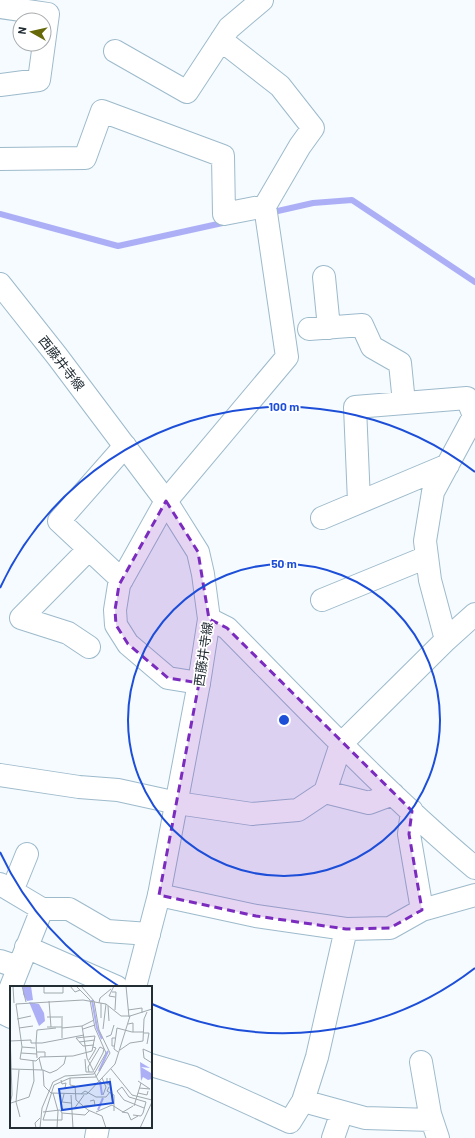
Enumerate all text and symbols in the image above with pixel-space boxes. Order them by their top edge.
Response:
north arrow [12,12,52,52]
text: N [15,26,29,35]
street label: 西藤井寺線 [36,332,88,394]
text: 100 m [269,399,299,413]
text: 50 m [271,556,297,570]
street label: 西藤井寺線 [191,621,215,687]
centre of rings [277,713,291,727]
inset map [10,986,152,1128]

